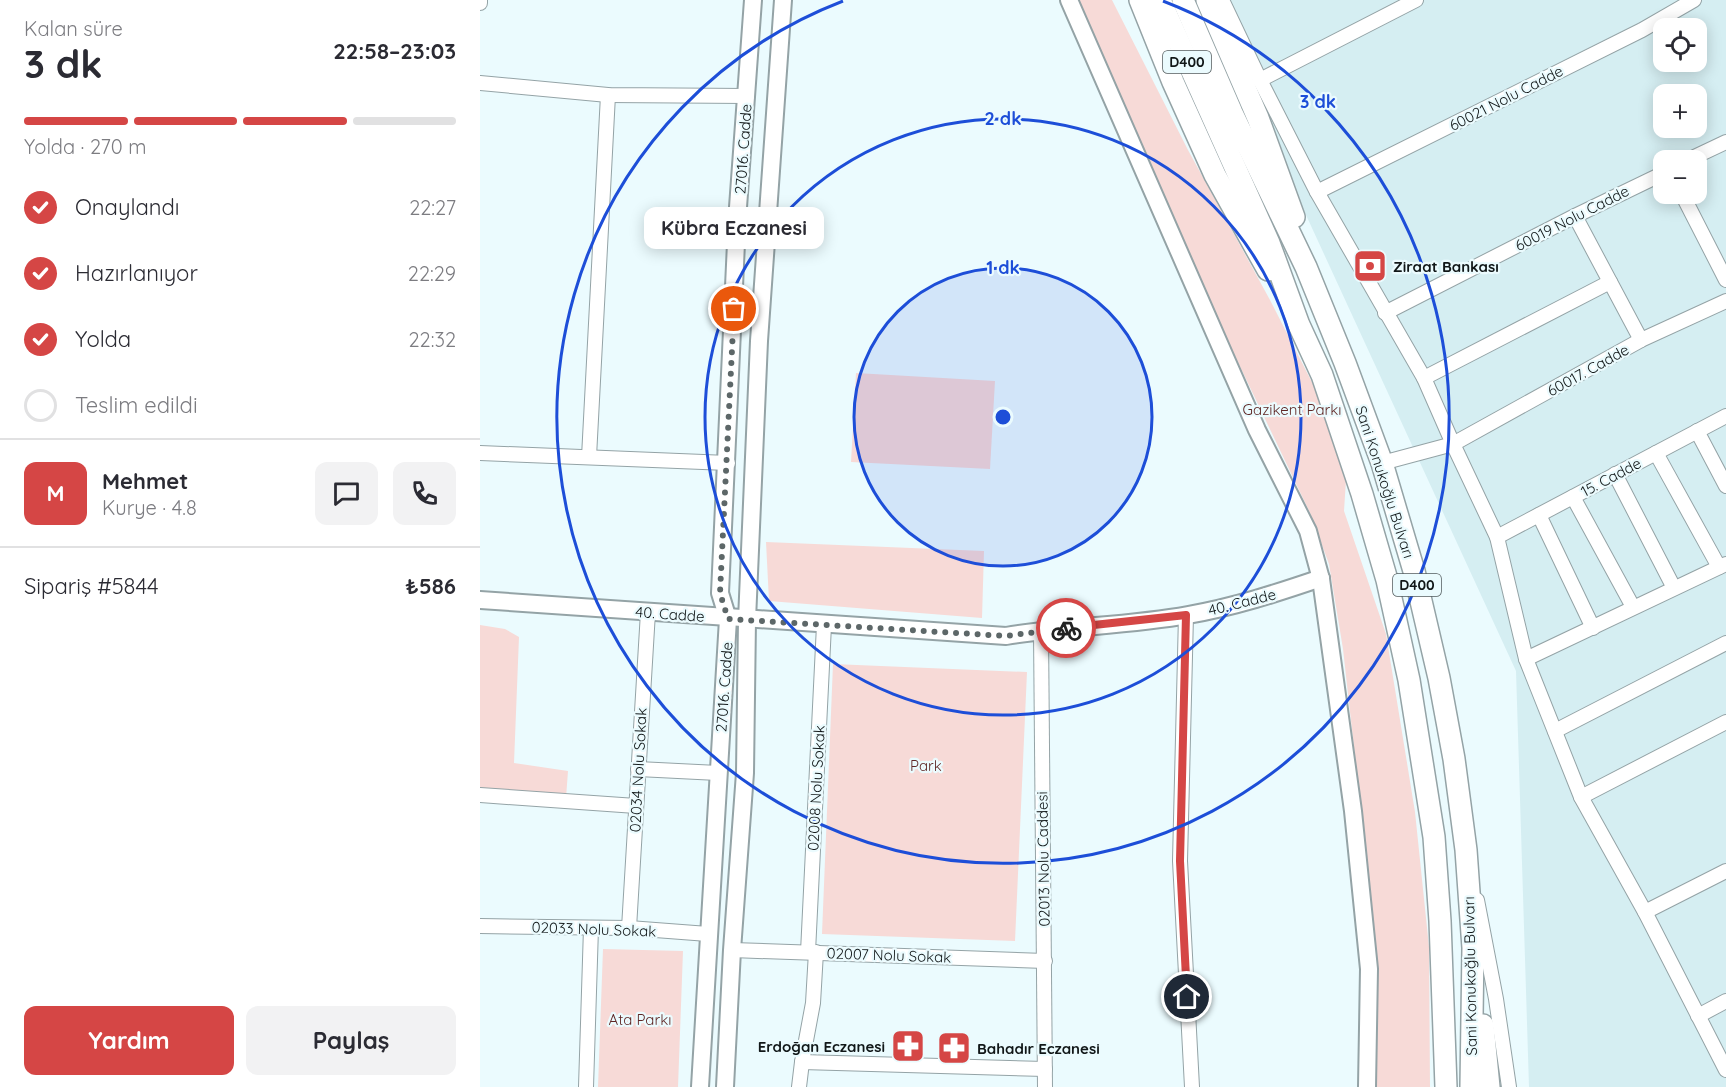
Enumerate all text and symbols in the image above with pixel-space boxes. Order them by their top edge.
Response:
text: Kalan süre [24,16,123,41]
map controls [1653,18,1707,204]
button: locate [1653,18,1707,72]
text: 22:58–23:03 [333,37,456,65]
text: 3 dk [24,39,103,88]
road number: D400 [1163,51,1211,73]
street label: 60021 Nolu Cadde [1446,61,1566,135]
button: + [1653,84,1707,138]
text: 3 dk [1300,90,1336,113]
street label: 27016. Cadde [730,103,756,195]
text: 2 dk [985,107,1021,130]
text: Yolda · 270 m [24,134,146,159]
button: − [1653,150,1707,204]
street label: 60019 Nolu Cadde [1512,181,1632,255]
icon: check [24,191,57,224]
text: Onaylandı [75,193,180,221]
text: 22:27 [409,195,456,220]
callout: Kübra Eczanesi [644,207,824,249]
text: Kübra Eczanesi [661,215,807,240]
bank icon: Ziraat Bankası [1352,248,1388,284]
text: 1 dk [986,256,1020,279]
icon: check [24,257,57,290]
place label: Ziraat Bankası [1393,257,1499,276]
text: Hazırlanıyor [75,259,198,287]
text: 22:29 [408,261,456,286]
pin [708,283,759,334]
icon: bag [717,292,750,325]
icon: check [24,323,57,356]
text: Yolda [75,325,131,353]
text: 22:32 [409,327,456,352]
street label: 60017. Cadde [1544,340,1632,400]
text: Teslim edildi [75,391,198,419]
park label: Gazikent Parkı [1242,400,1342,419]
street label: Sani Konukoğlu Bulvarı [1351,403,1419,561]
centre of rings [993,407,1013,427]
street label: 15. Cadde [1578,453,1644,501]
button: chat [315,462,378,525]
button: phone [393,462,456,525]
text: Mehmet [102,467,188,495]
text: M [46,479,65,507]
text: Kurye · 4.8 [102,495,197,520]
text: Sipariş #5844 [24,572,159,600]
text: ₺586 [405,572,456,600]
road number: D400 [1393,574,1441,596]
street label: 40. Cadde [1206,584,1278,620]
courier [1036,598,1096,658]
street label: 40. Cadde [635,602,705,626]
icon: bike [1050,612,1083,645]
street label: 27016. Cadde [711,641,737,733]
street label: 02034 Nolu Sokak [625,707,651,833]
street label: 02008 Nolu Sokak [803,725,829,851]
park label: Park [910,756,942,775]
street label: 02013 Nolu Caddesi [1032,791,1054,927]
street label: Sani Konukoğlu Bulvarı [1459,896,1481,1056]
street label: 02033 Nolu Sokak [531,917,657,941]
street label: 02007 Nolu Sokak [826,943,952,967]
pin [1161,971,1212,1022]
icon: home [1170,980,1203,1013]
button: Yardım [24,1006,234,1075]
button: Paylaş [246,1006,456,1075]
park label: Ata Parkı [609,1010,671,1029]
pharmacy icon: Erdoğan Eczanesi [890,1028,926,1064]
pharmacy icon: Bahadır Eczanesi [936,1030,972,1066]
place label: Erdoğan Eczanesi [758,1037,885,1056]
place label: Bahadır Eczanesi [977,1039,1100,1058]

